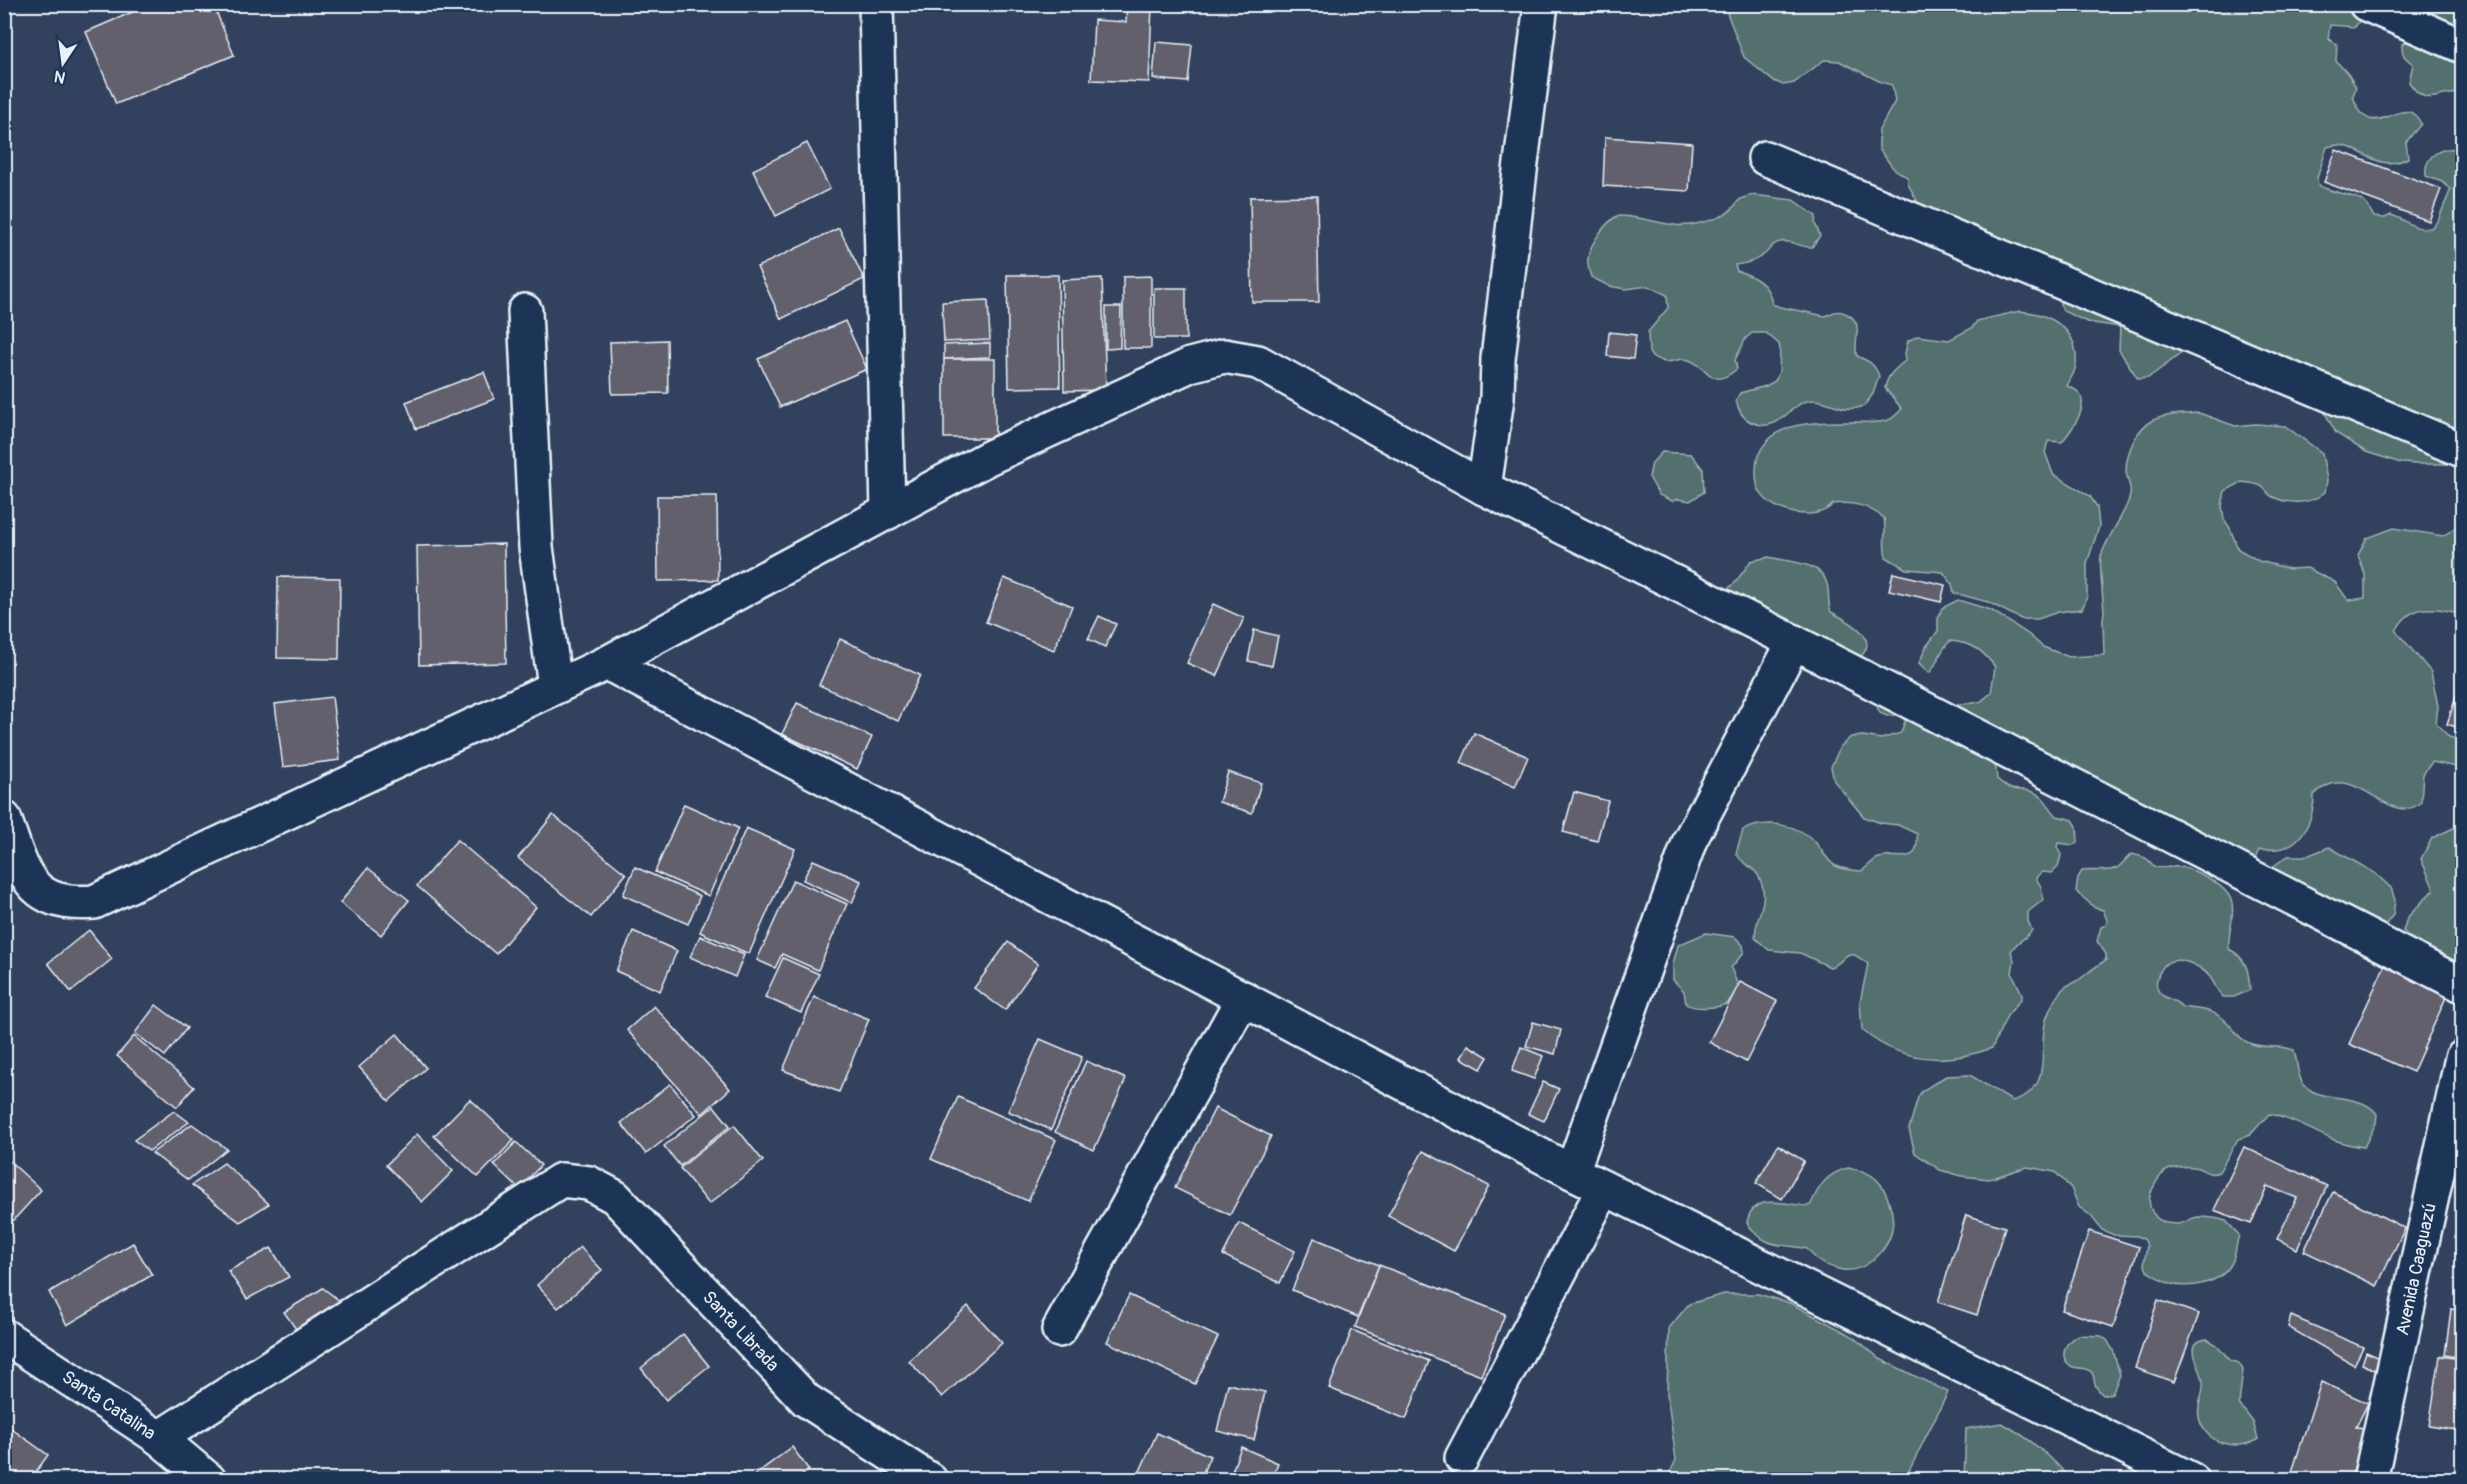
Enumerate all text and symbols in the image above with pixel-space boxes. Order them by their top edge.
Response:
north arrow [33,33,93,93]
text: N [52,66,67,88]
street label: Avenida Caaguazú [2391,1201,2442,1337]
street label: Santa Librada [697,1286,784,1377]
street label: Santa Catalina [57,1366,160,1445]

